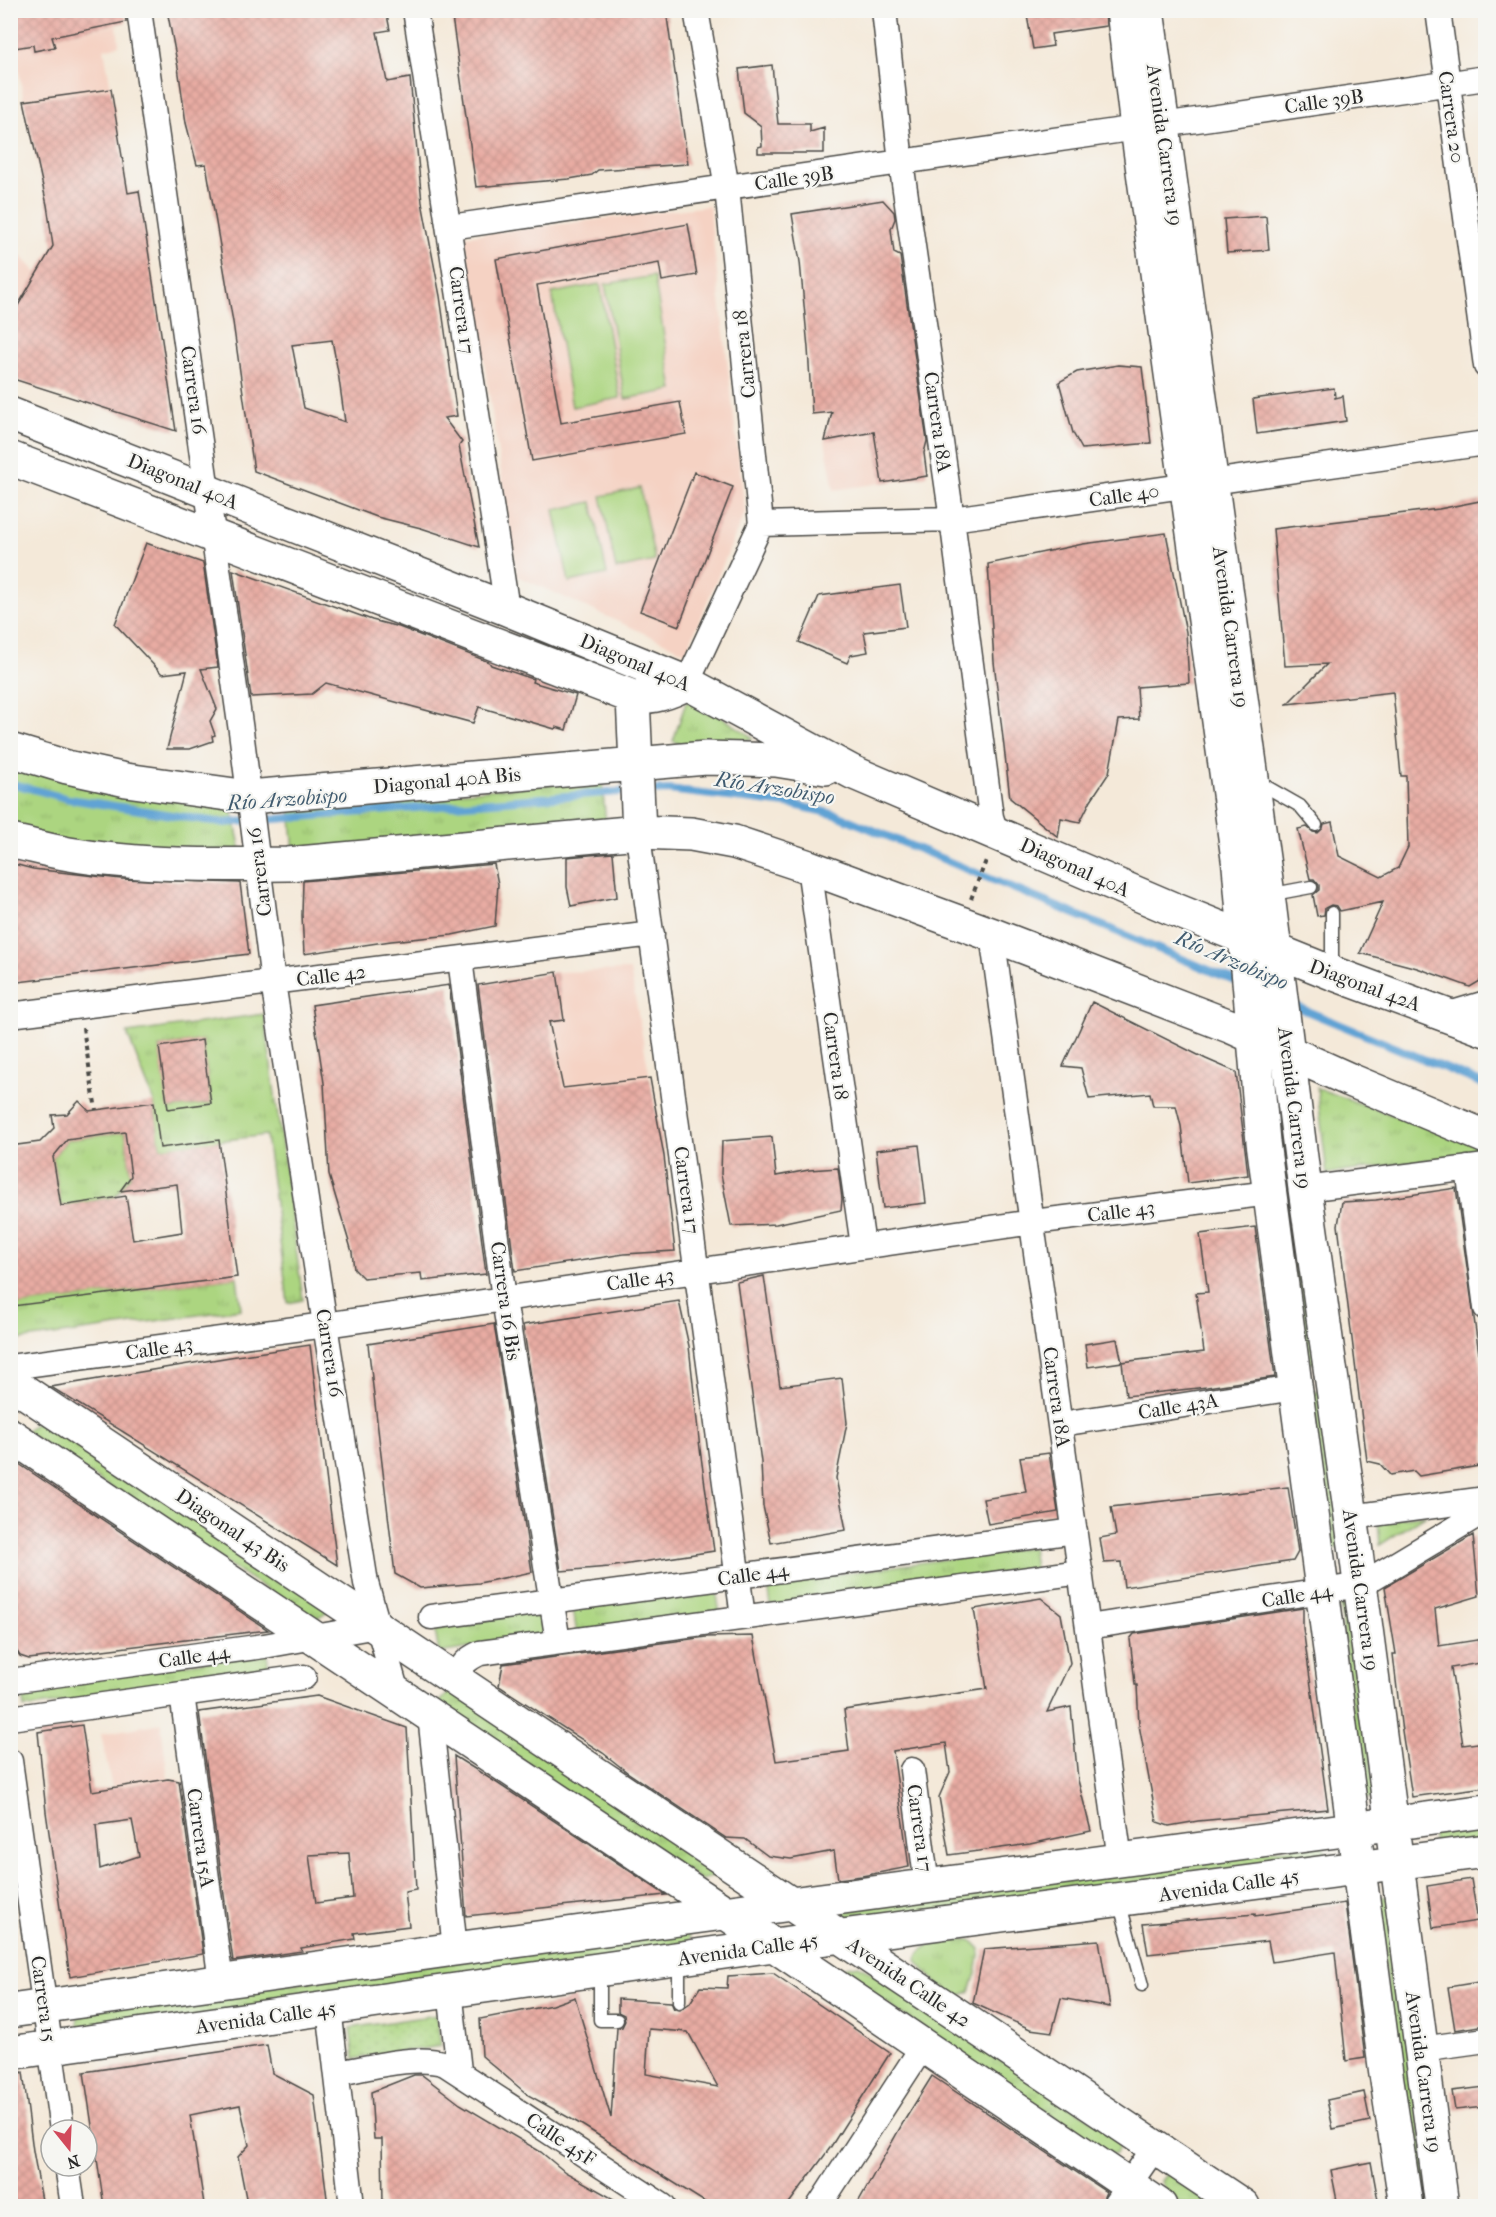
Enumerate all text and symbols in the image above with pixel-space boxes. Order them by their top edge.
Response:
street label: Avenida Carrera 19 [1142,62,1187,227]
street label: Carrera 20 [1434,69,1469,165]
street label: Calle 39B [1283,85,1365,118]
street label: Calle 39B [753,162,835,195]
street label: Carrera 17 [444,265,479,356]
street label: Carrera 18 [728,309,761,399]
street label: Carrera 16 [176,344,211,436]
street label: Carrera 18A [919,370,956,475]
street label: Diagonal 40A [124,449,243,515]
street label: Calle 40 [1087,479,1161,512]
street label: Avenida Carrera 19 [1208,544,1253,709]
street label: Diagonal 40A [576,629,694,696]
street label: Diagonal 40A Bis [372,763,522,798]
water label: Río Arzobispo [712,766,837,809]
water label: Río Arzobispo [224,783,348,815]
street label: Carrera 16 [243,826,276,918]
street label: Diagonal 40A [1016,833,1134,902]
water label: Río Arzobispo [1170,925,1292,995]
street label: Diagonal 42A [1306,955,1425,1017]
street label: Calle 42 [295,960,367,991]
street label: Carrera 18 [818,1011,853,1102]
street label: Avenida Carrera 19 [1273,1025,1316,1190]
street label: Carrera 17 [669,1145,704,1236]
street label: Calle 43 [1086,1196,1156,1227]
street label: Carrera 16 Bis [486,1240,525,1362]
street label: Calle 43 [605,1263,675,1296]
street label: Carrera 16 [311,1307,348,1399]
street label: Calle 43 [124,1332,194,1365]
street label: Carrera 18A [1038,1345,1075,1450]
street label: Calle 43A [1136,1389,1221,1424]
street label: Diagonal 43 Bis [171,1484,294,1577]
street label: Avenida Carrera 19 [1338,1507,1383,1672]
street label: Calle 44 [716,1558,791,1591]
street label: Calle 44 [1260,1578,1335,1612]
street label: Calle 44 [157,1640,232,1673]
street label: Carrera 17 [902,1783,937,1874]
street label: Carrera 15A [182,1787,219,1890]
street label: Avenida Calle 45 [1156,1864,1301,1907]
street label: Avenida Calle 45 [675,1928,820,1971]
street label: Avenida Calle 42 [842,1932,975,2032]
street label: Carrera 15 [26,1954,61,2044]
street label: Avenida Carrera 19 [1401,1989,1446,2154]
street label: Avenida Calle 45 [193,1996,338,2039]
street label: Calle 45F [522,2108,600,2171]
north arrow [39,2118,99,2178]
text: N [64,2151,82,2173]

